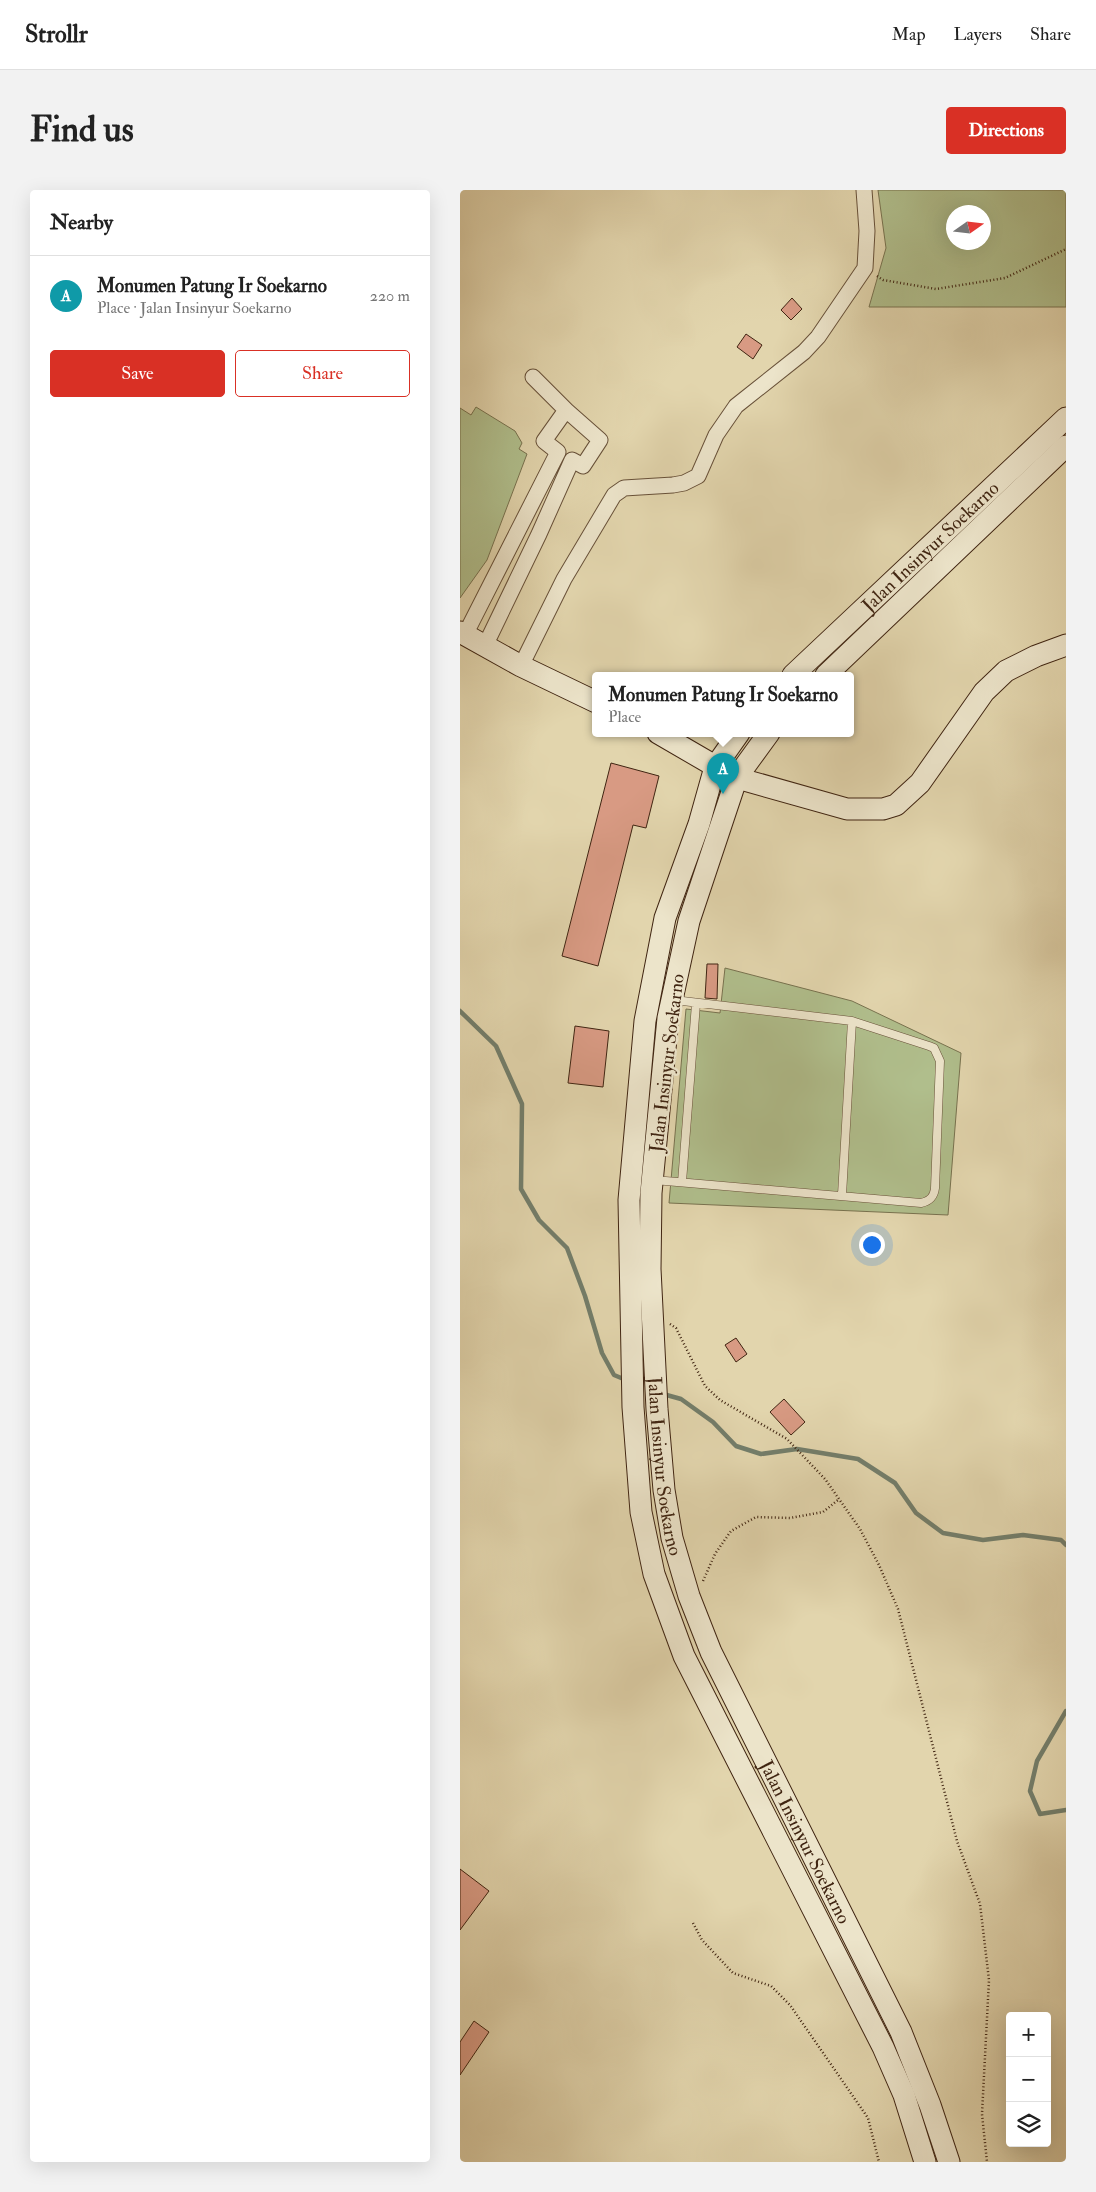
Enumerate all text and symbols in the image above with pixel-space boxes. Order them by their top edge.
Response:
text: Strollr [25,19,88,50]
text: Map [892,23,926,46]
text: Layers [954,23,1002,46]
text: Share [1030,23,1071,46]
button: Directions [946,107,1066,154]
text: Find us [30,108,134,152]
north arrow [946,205,991,250]
text: Nearby [50,209,113,236]
text: Monumen Patung Ir Soekarno [97,274,327,298]
text: A [61,286,71,306]
text: 220 m [370,286,410,306]
text: Place · Jalan Insinyur Soekarno [97,298,291,318]
button: Save [50,350,225,397]
button: Share [235,350,410,397]
street label: Jalan Insinyur Soekarno [856,476,1004,618]
popup [592,672,854,737]
text: Monumen Patung Ir Soekarno [608,683,838,707]
text: Place [608,707,641,727]
pin: A [707,753,739,794]
street label: Jalan Insinyur Soekarno [644,972,690,1155]
your location [859,1232,885,1258]
street label: Jalan Insinyur Soekarno [642,1375,688,1559]
street label: Jalan Insinyur Soekarno [753,1755,856,1928]
map controls [1006,2012,1051,2147]
button: + [1006,2012,1051,2057]
button: − [1006,2057,1051,2102]
button: layers [1006,2102,1051,2147]

